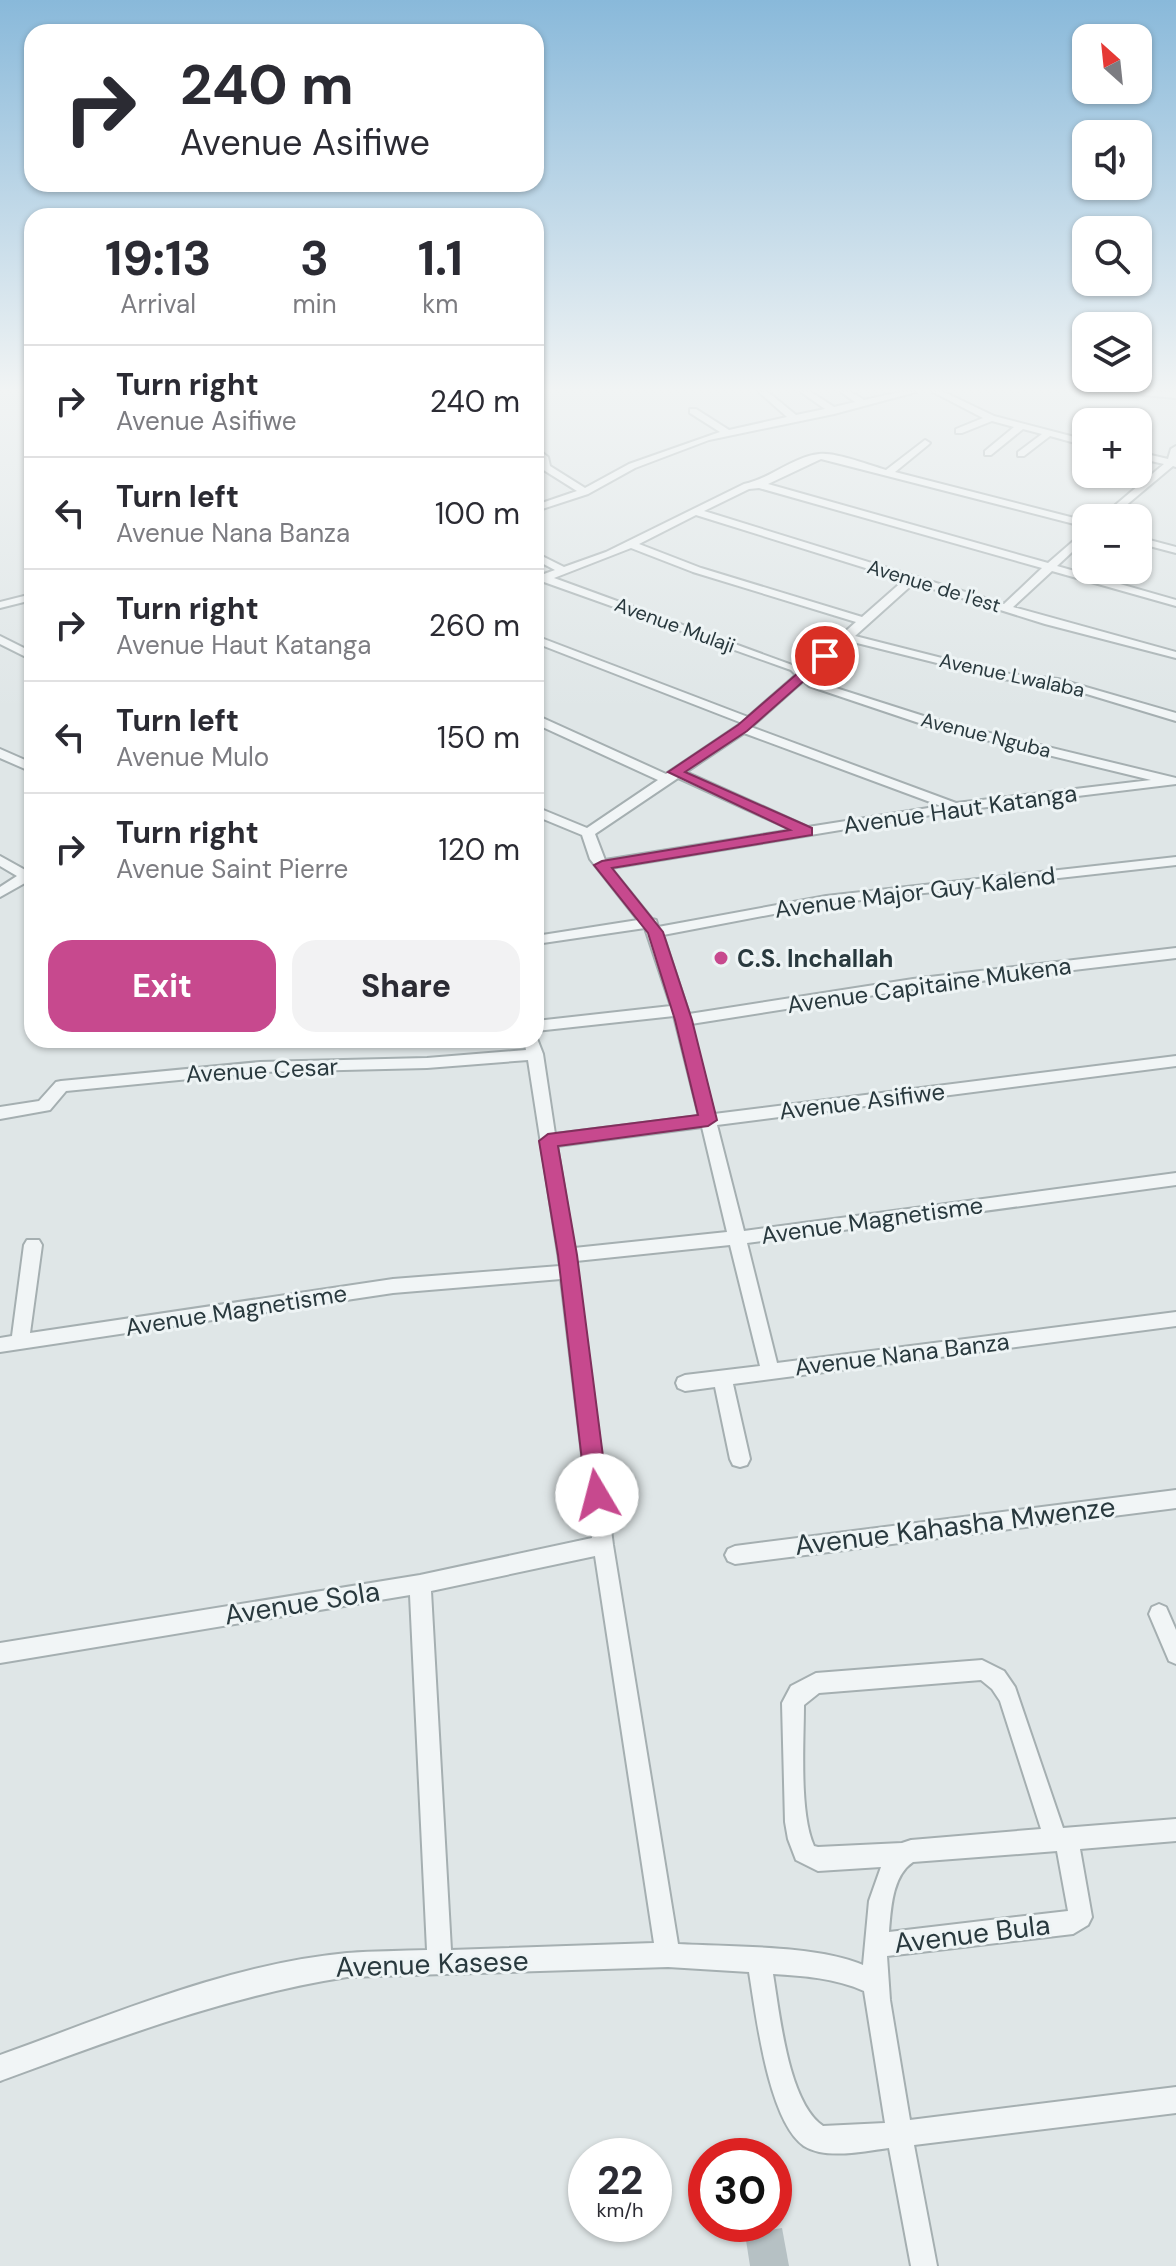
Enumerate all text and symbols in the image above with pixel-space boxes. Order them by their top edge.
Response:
north arrow [1072,24,1152,104]
map controls [1072,24,1152,584]
text: 240 m [180,48,354,121]
icon: right [48,56,152,160]
text: Avenue Asifiwe [180,119,430,166]
button: sound [1072,120,1152,200]
button: search [1072,216,1152,296]
text: 19:13 [105,227,211,290]
text: 3 [300,227,329,290]
text: 1.1 [418,227,463,290]
text: Arrival [120,287,196,321]
text: min [292,287,337,321]
text: km [422,287,459,321]
button: layers [1072,312,1152,392]
text: Turn right [116,365,259,404]
icon: right [48,379,92,423]
text: 240 m [430,382,520,421]
text: Avenue Asifiwe [116,404,297,438]
button: + [1072,408,1152,488]
text: Turn left [116,477,239,516]
icon: left [48,491,92,535]
text: 100 m [435,494,520,533]
button: − [1072,504,1152,584]
text: Avenue Nana Banza [116,516,350,550]
street label: Avenue de l'est [864,553,1004,619]
text: Turn right [116,589,259,628]
street label: Avenue Mulaji [611,591,739,659]
icon: right [48,603,92,647]
text: 260 m [429,606,520,645]
pin [791,622,859,690]
text: Avenue Haut Katanga [116,628,371,662]
icon: arrive [803,634,847,678]
street label: Avenue Lwalaba [937,647,1087,703]
text: Turn left [116,701,239,740]
street label: Avenue Nguba [918,706,1054,764]
icon: left [48,715,92,759]
text: 150 m [437,718,520,757]
text: Avenue Mulo [116,740,269,774]
street label: Avenue Haut Katanga [841,777,1079,841]
text: Turn right [116,813,259,852]
icon: right [48,827,92,871]
text: 120 m [438,830,520,869]
text: Avenue Saint Pierre [116,852,348,886]
street label: Avenue Major Guy Kalend [773,859,1057,925]
button: Exit [48,940,276,1032]
button: Share [292,940,520,1032]
place label: C.S. Inchallah [737,943,893,974]
marker: C.S. Inchallah [712,949,730,967]
street label: Avenue Capitaine Mukena [785,950,1073,1020]
street label: Avenue Cesar [185,1051,339,1089]
street label: Avenue Asifiwe [777,1075,947,1127]
street label: Avenue Magnetisme [759,1189,985,1251]
street label: Avenue Magnetisme [123,1277,349,1343]
street label: Avenue Nana Banza [793,1325,1011,1383]
position arrow [555,1453,639,1537]
street label: Avenue Kahasha Mwenze [793,1488,1117,1564]
street label: Avenue Sola [222,1572,382,1634]
street label: Avenue Bula [892,1906,1052,1962]
street label: Avenue Kasese [335,1942,529,1986]
speed limit sign: 30 [688,2138,792,2242]
text: 22 [597,2154,643,2206]
text: km/h [596,2197,644,2223]

